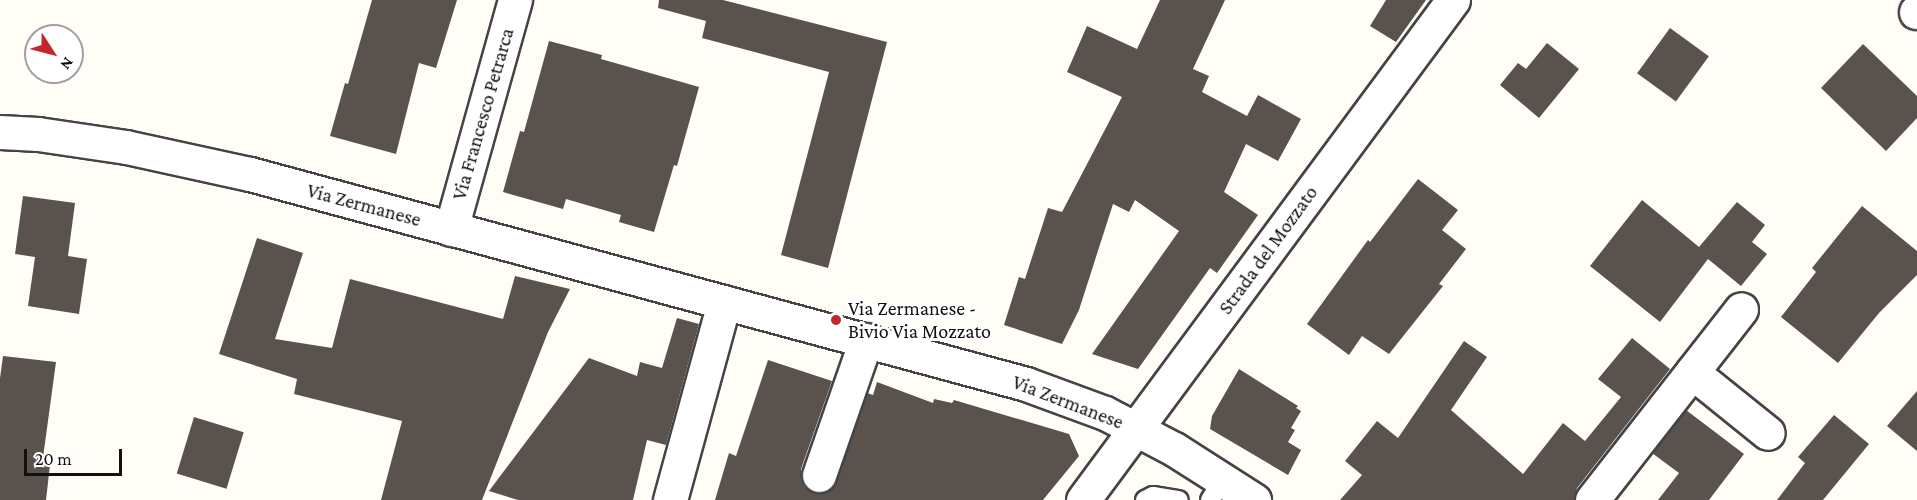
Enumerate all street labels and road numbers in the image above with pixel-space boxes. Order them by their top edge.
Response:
street label: Via Francesco Petrarca [447,25,519,203]
street label: Via Zermanese [304,178,424,232]
street label: Strada del Mozzato [1213,181,1323,319]
street label: Via Zermanese [1009,370,1127,434]

